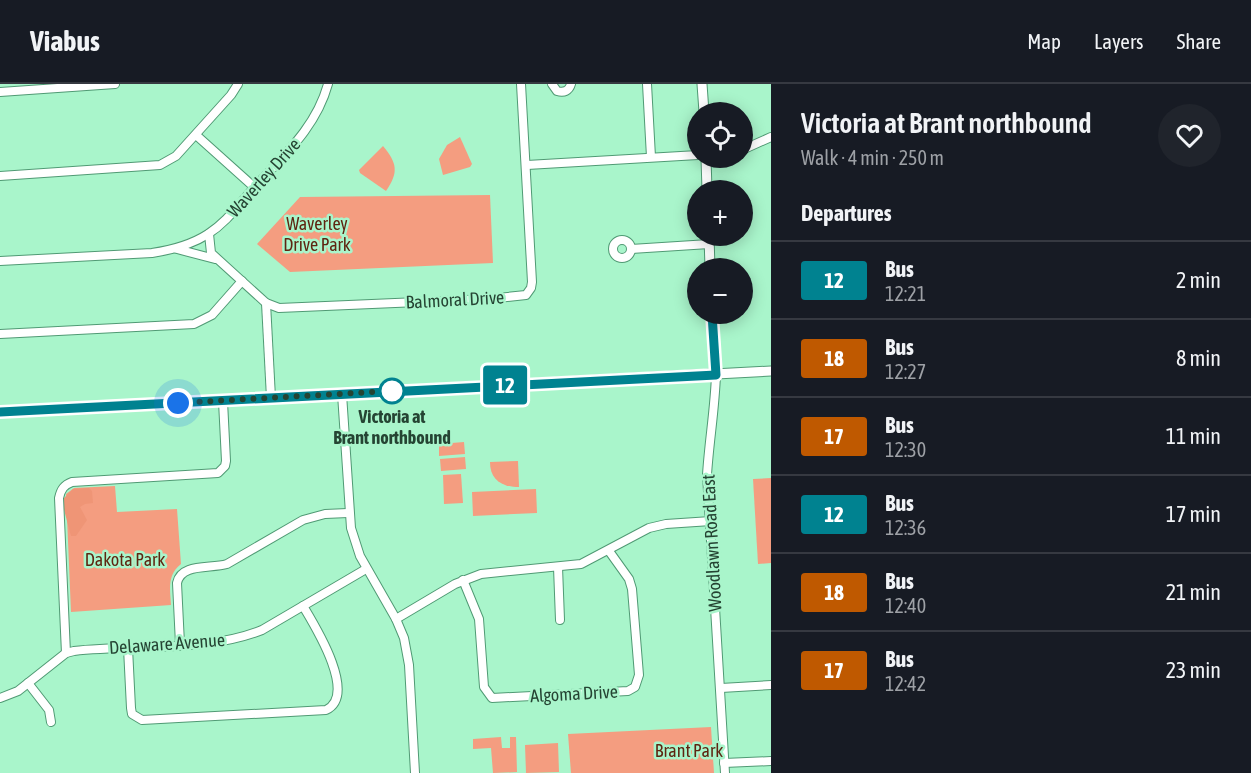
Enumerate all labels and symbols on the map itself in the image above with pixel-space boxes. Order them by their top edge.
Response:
street label: Waverley Drive [223,134,305,221]
park label: Waverley Drive Park [283,213,351,255]
street label: Balmoral Drive [405,286,505,313]
line badge: 12 [478,366,532,404]
marker: Victoria at Brant northbound [379,378,405,404]
your location [163,388,193,418]
place label: Victoria at Brant northbound [333,406,451,448]
street label: Woodlawn Road East [697,474,726,612]
park label: Dakota Park [85,549,165,570]
street label: Delaware Avenue [108,629,226,658]
street label: Algoma Drive [530,681,618,706]
park label: Brant Park [655,740,723,761]

